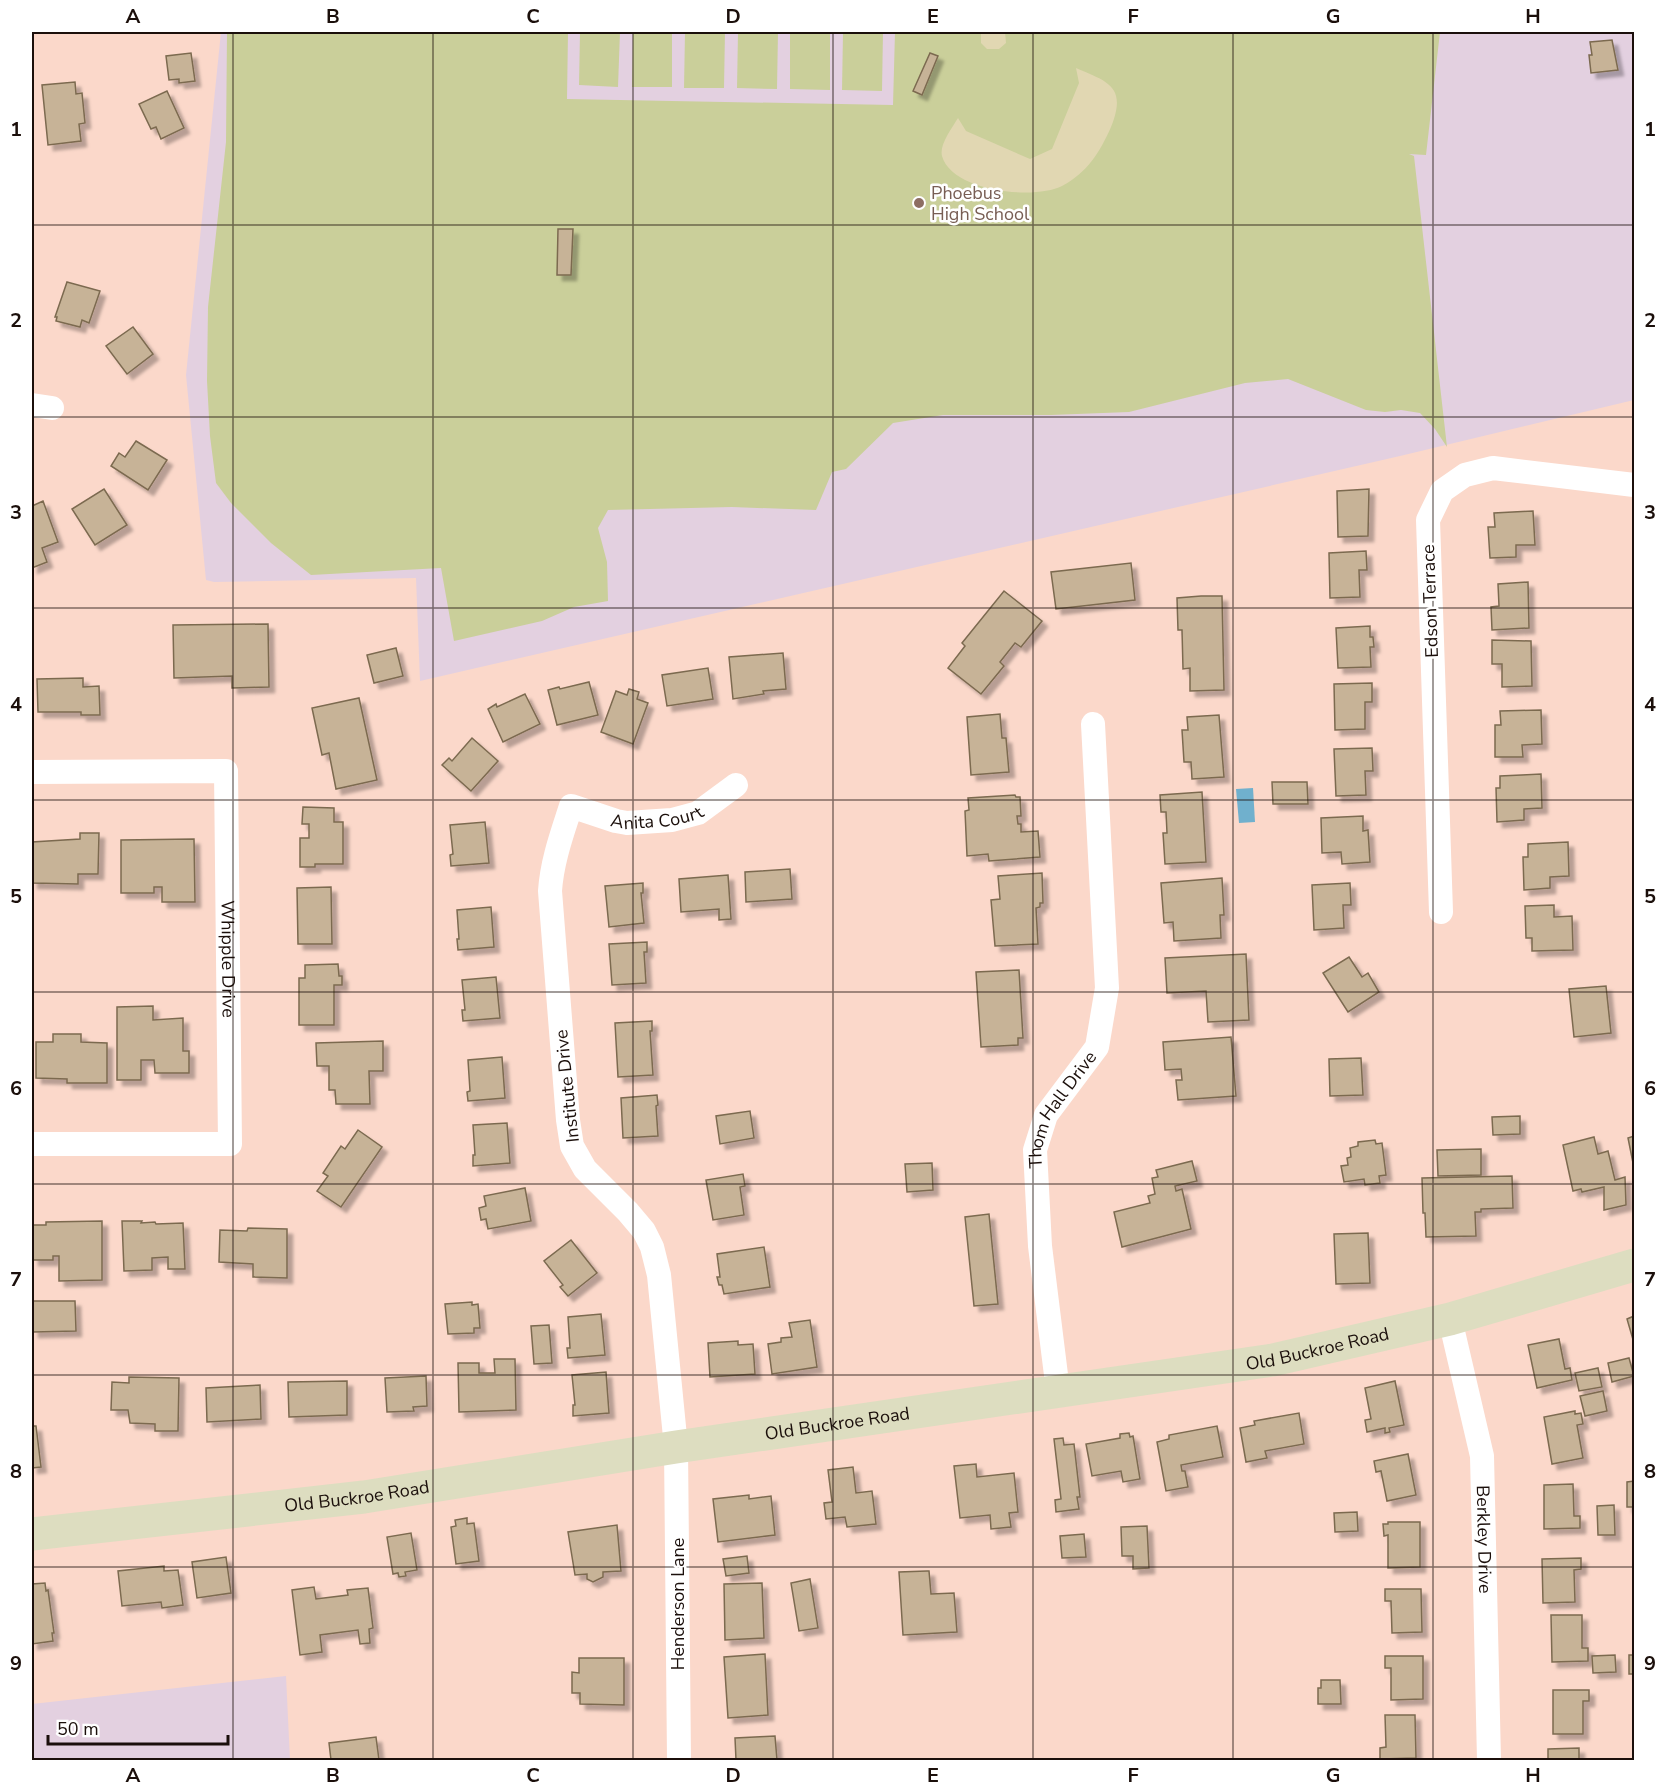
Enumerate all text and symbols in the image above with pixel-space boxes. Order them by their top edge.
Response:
text: A [126,3,141,30]
text: B [326,3,340,30]
text: C [526,3,540,30]
text: D [725,3,741,30]
text: E [927,3,939,30]
text: F [1127,3,1139,30]
text: G [1326,3,1340,30]
text: H [1525,3,1541,30]
text: 1 [10,116,22,143]
text: 1 [1644,116,1656,143]
place label: Phoebus High School [931,181,1030,226]
marker: Phoebus High School [912,196,926,210]
text: 2 [10,307,22,334]
text: 2 [1644,307,1656,334]
text: 3 [10,499,22,526]
text: 3 [1644,499,1656,526]
street label: Edson Terrace [1416,544,1444,658]
text: 4 [10,691,22,718]
text: 4 [1644,691,1656,718]
street label: Anita Court [609,800,709,835]
text: 5 [10,883,22,910]
text: 5 [1644,883,1656,910]
street label: Whipple Drive [215,900,241,1018]
street label: Institute Drive [549,1028,585,1144]
street label: Thom Hall Drive [1023,1046,1102,1169]
text: 6 [10,1075,22,1102]
text: 6 [1644,1075,1656,1102]
text: 7 [10,1266,22,1293]
text: 7 [1644,1266,1656,1293]
street label: Old Buckroe Road [1244,1321,1391,1376]
street label: Old Buckroe Road [763,1401,911,1446]
text: 8 [10,1458,22,1485]
text: 8 [1644,1458,1656,1485]
street label: Old Buckroe Road [283,1475,431,1518]
street label: Berkley Drive [1471,1485,1497,1594]
street label: Henderson Lane [666,1538,690,1670]
text: 9 [10,1650,22,1677]
text: 9 [1644,1650,1656,1677]
scale bar [48,1708,228,1746]
text: 50 m [57,1717,99,1741]
text: A [126,1762,141,1789]
text: B [326,1762,340,1789]
text: C [526,1762,540,1789]
text: D [725,1762,741,1789]
text: E [927,1762,939,1789]
text: F [1127,1762,1139,1789]
text: G [1326,1762,1340,1789]
text: H [1525,1762,1541,1789]

